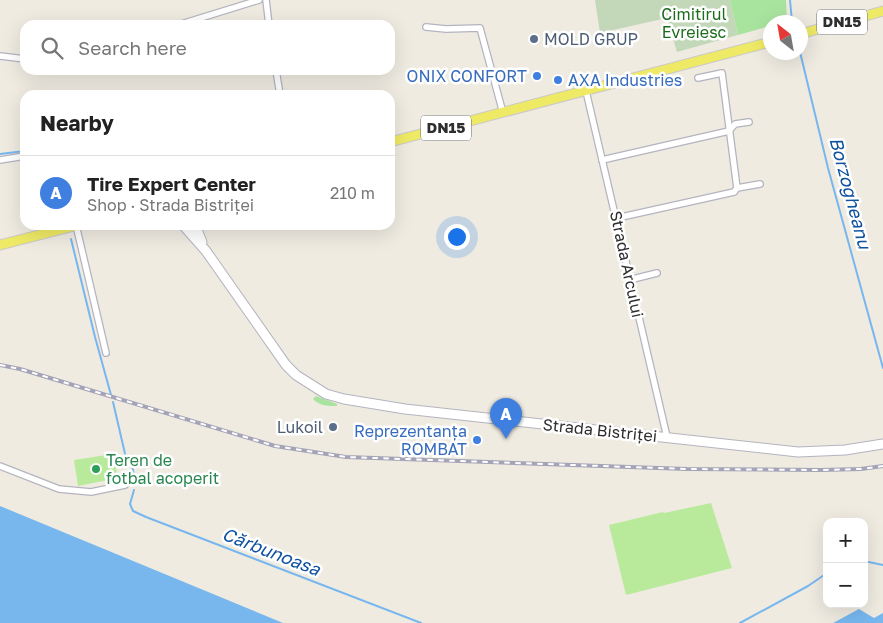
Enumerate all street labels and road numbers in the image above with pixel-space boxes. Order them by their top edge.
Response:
road number: DN15 [817,10,867,34]
road number: DN15 [421,116,471,140]
street label: Strada Arcului [606,209,648,319]
street label: Strada Bistriței [542,414,658,446]

